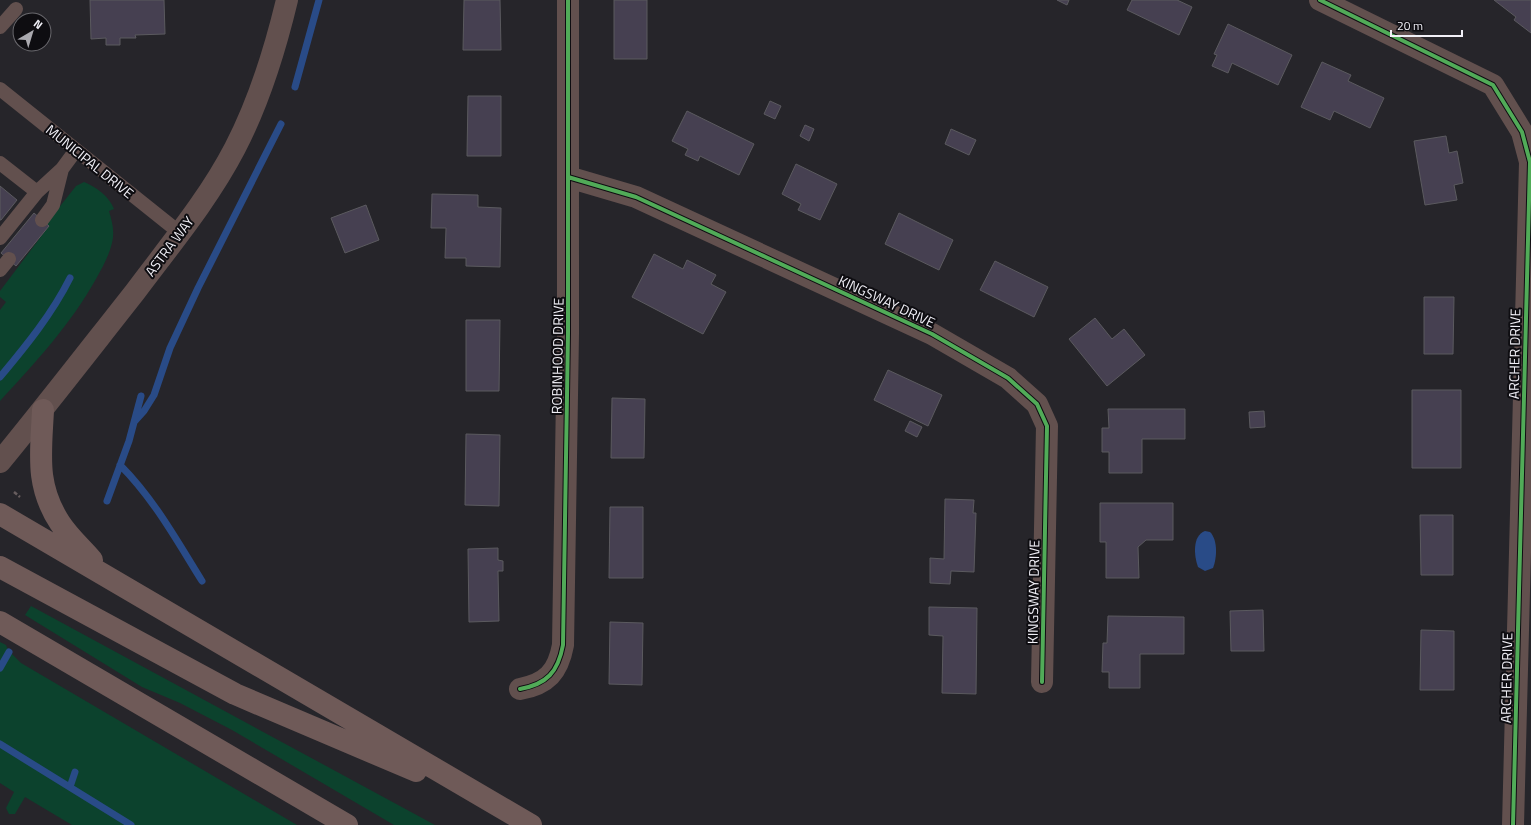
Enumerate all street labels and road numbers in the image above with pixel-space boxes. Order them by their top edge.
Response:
street label: MUNICIPAL DRIVE [42,119,139,203]
street label: ASTRA WAY [139,211,199,280]
street label: KINGSWAY DRIVE [835,269,939,333]
street label: ROBINHOOD DRIVE [545,297,569,414]
street label: ARCHER DRIVE [1503,308,1525,399]
street label: KINGSWAY DRIVE [1022,539,1044,644]
street label: ARCHER DRIVE [1495,632,1517,723]

